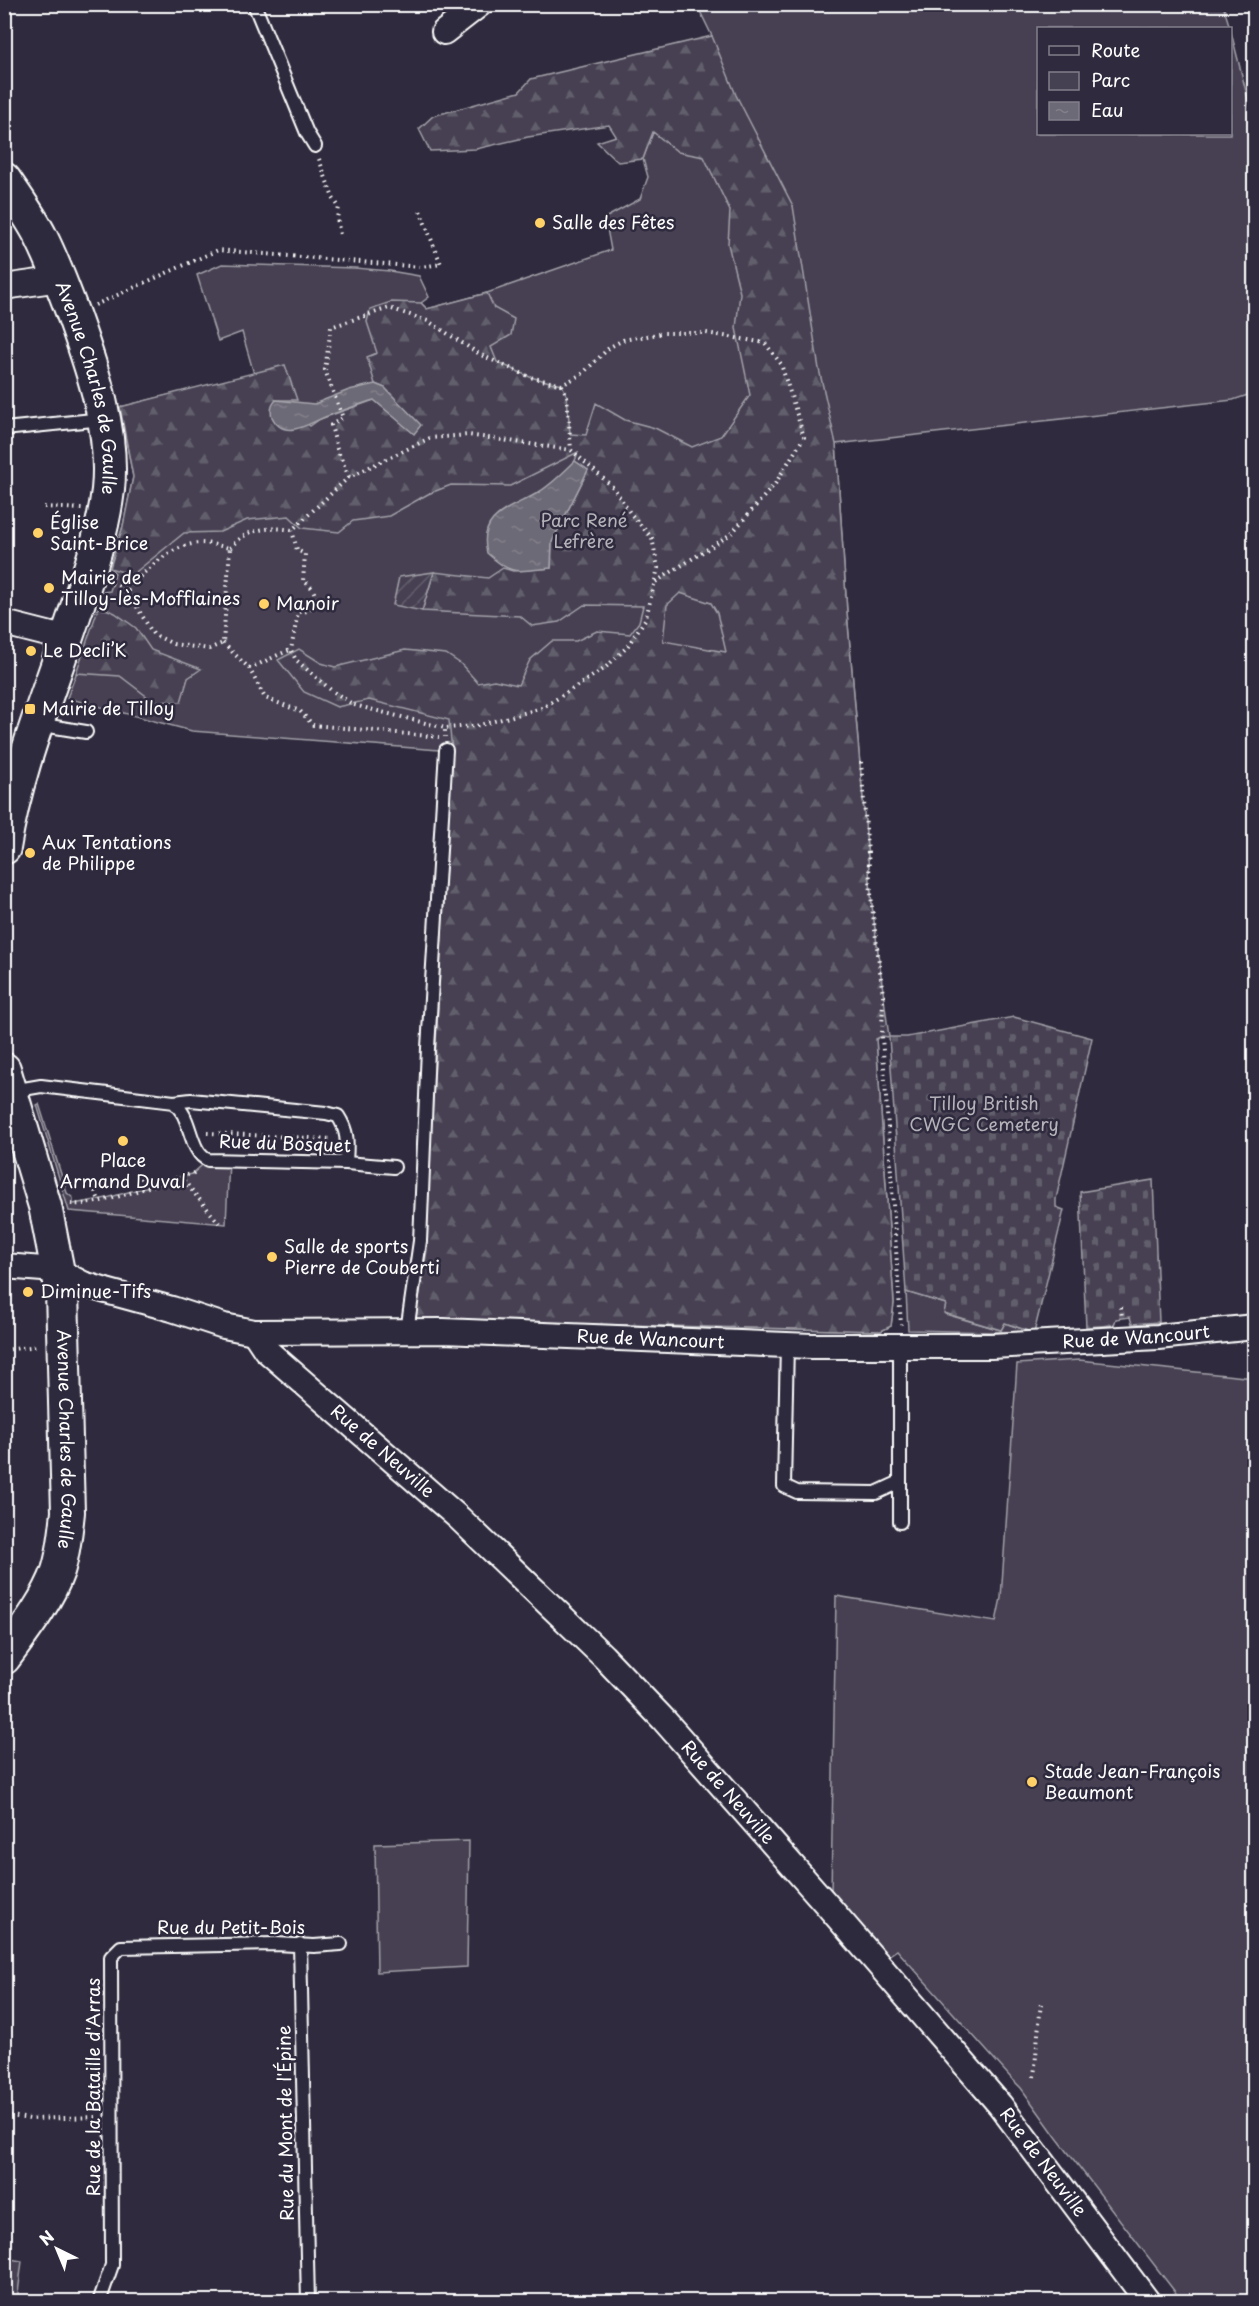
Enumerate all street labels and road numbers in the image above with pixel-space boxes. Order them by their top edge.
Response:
street label: Avenue Charles de Gaulle [50,277,124,496]
street label: Rue du Bosquet [218,1127,352,1158]
street label: Rue de Wancourt [1062,1317,1211,1354]
street label: Rue de Wancourt [576,1321,725,1354]
street label: Avenue Charles de Gaulle [51,1329,83,1551]
street label: Rue de Neuville [325,1397,442,1503]
street label: Rue de Neuville [676,1734,782,1849]
street label: Rue du Petit-Bois [157,1913,305,1940]
street label: Rue de la Bataille d'Arras [79,1978,106,2196]
street label: Rue du Mont de l'Épine [269,2025,300,2221]
street label: Rue de Neuville [994,2101,1094,2222]

